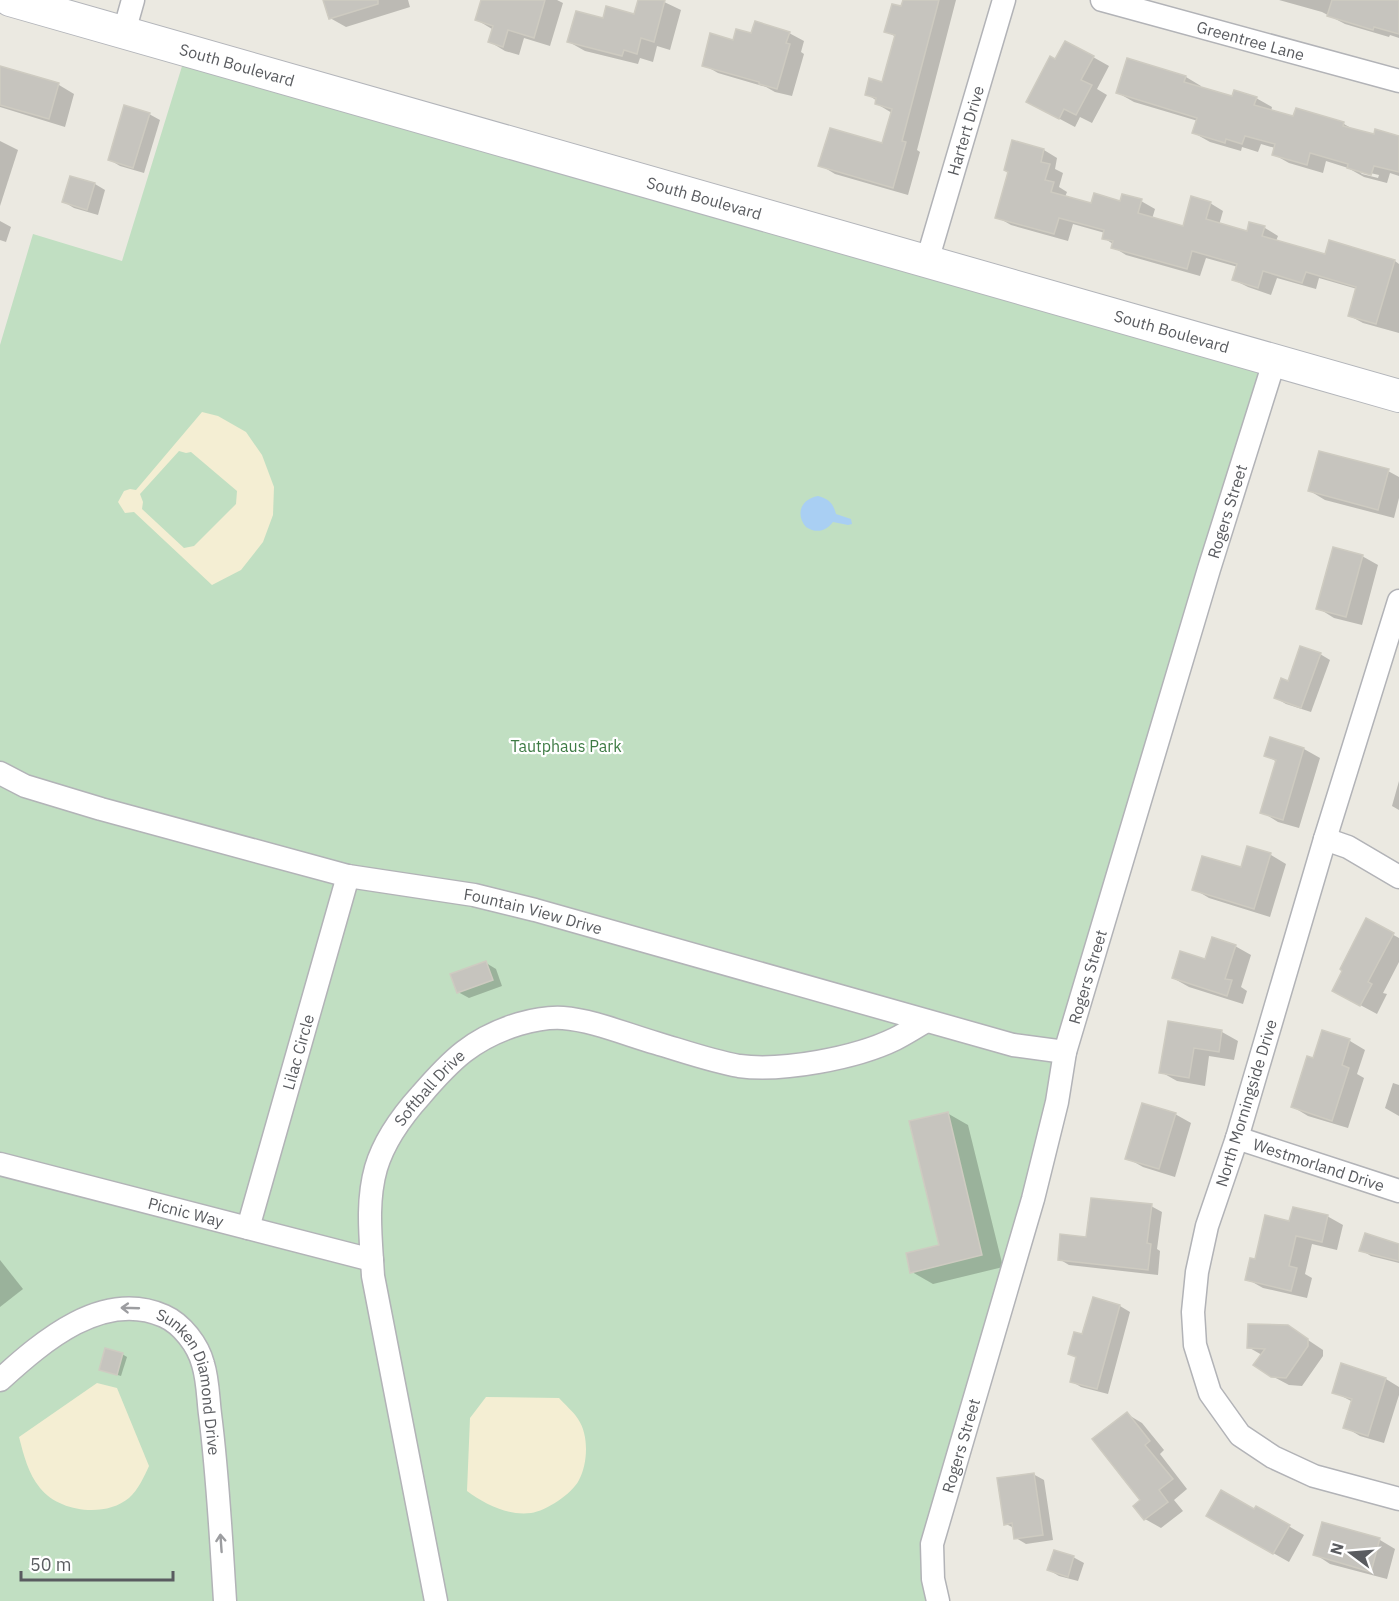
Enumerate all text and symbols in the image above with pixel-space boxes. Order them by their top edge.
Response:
street label: Greentree Lane [1194,16,1307,65]
street label: South Boulevard [177,39,297,91]
street label: Hartert Drive [943,83,988,178]
street label: South Boulevard [644,172,764,224]
street label: South Boulevard [1112,305,1232,357]
street label: Rogers Street [1203,462,1251,561]
park label: Tautphaus Park [510,736,622,756]
street label: Fountain View Drive [462,884,605,939]
street label: Rogers Street [1064,927,1111,1026]
street label: Lilac Circle [278,1012,318,1092]
street label: North Morningside Drive [1211,1017,1281,1189]
street label: Softball Drive [390,1045,469,1130]
street label: Westmorland Drive [1250,1134,1387,1196]
street label: Picnic Way [146,1193,226,1231]
one-way arrow [121,1303,141,1314]
street label: Sunken Diamond Drive [153,1304,225,1456]
street label: Rogers Street [937,1396,984,1495]
north arrow [1321,1523,1381,1583]
one-way arrow [215,1533,226,1553]
text: N [1325,1541,1348,1557]
scale bar [21,1544,172,1582]
text: 50 m [30,1553,72,1576]

